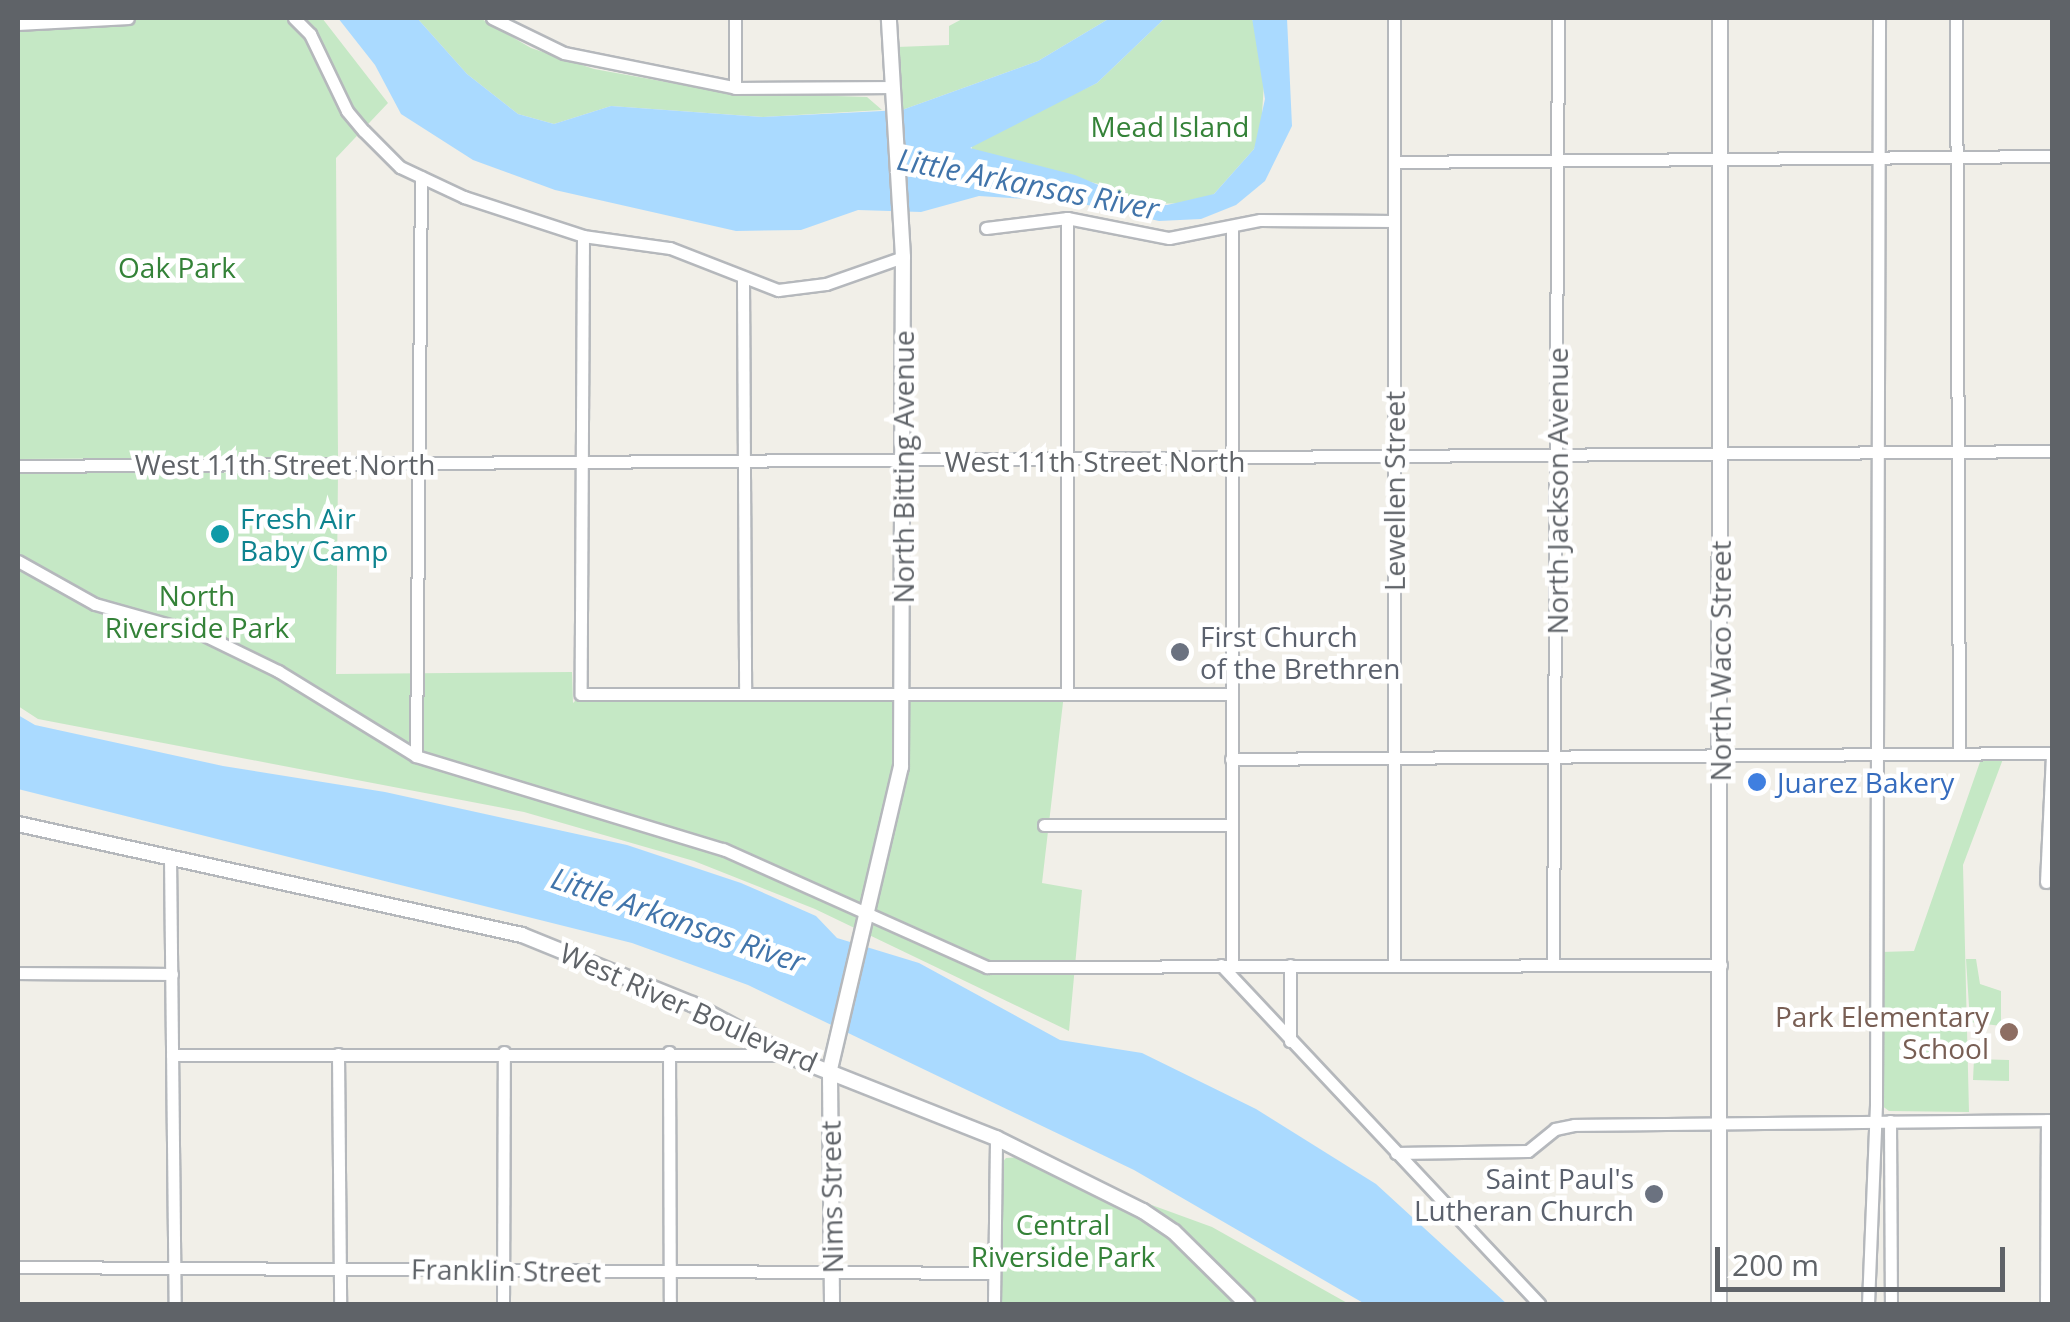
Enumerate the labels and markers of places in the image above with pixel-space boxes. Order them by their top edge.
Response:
place label: Fresh Air Baby Camp [240,501,388,567]
marker: Fresh Air Baby Camp [209,523,231,545]
place label: First Church of the Brethren [1200,619,1400,685]
marker: First Church of the Brethren [1169,641,1191,663]
place label: Juarez Bakery [1777,765,1954,799]
marker: Juarez Bakery [1746,771,1768,793]
place label: Park Elementary School [1775,999,1989,1065]
marker: Park Elementary School [1998,1021,2020,1043]
place label: Saint Paul's Lutheran Church [1414,1161,1634,1227]
marker: Saint Paul's Lutheran Church [1643,1183,1665,1205]

